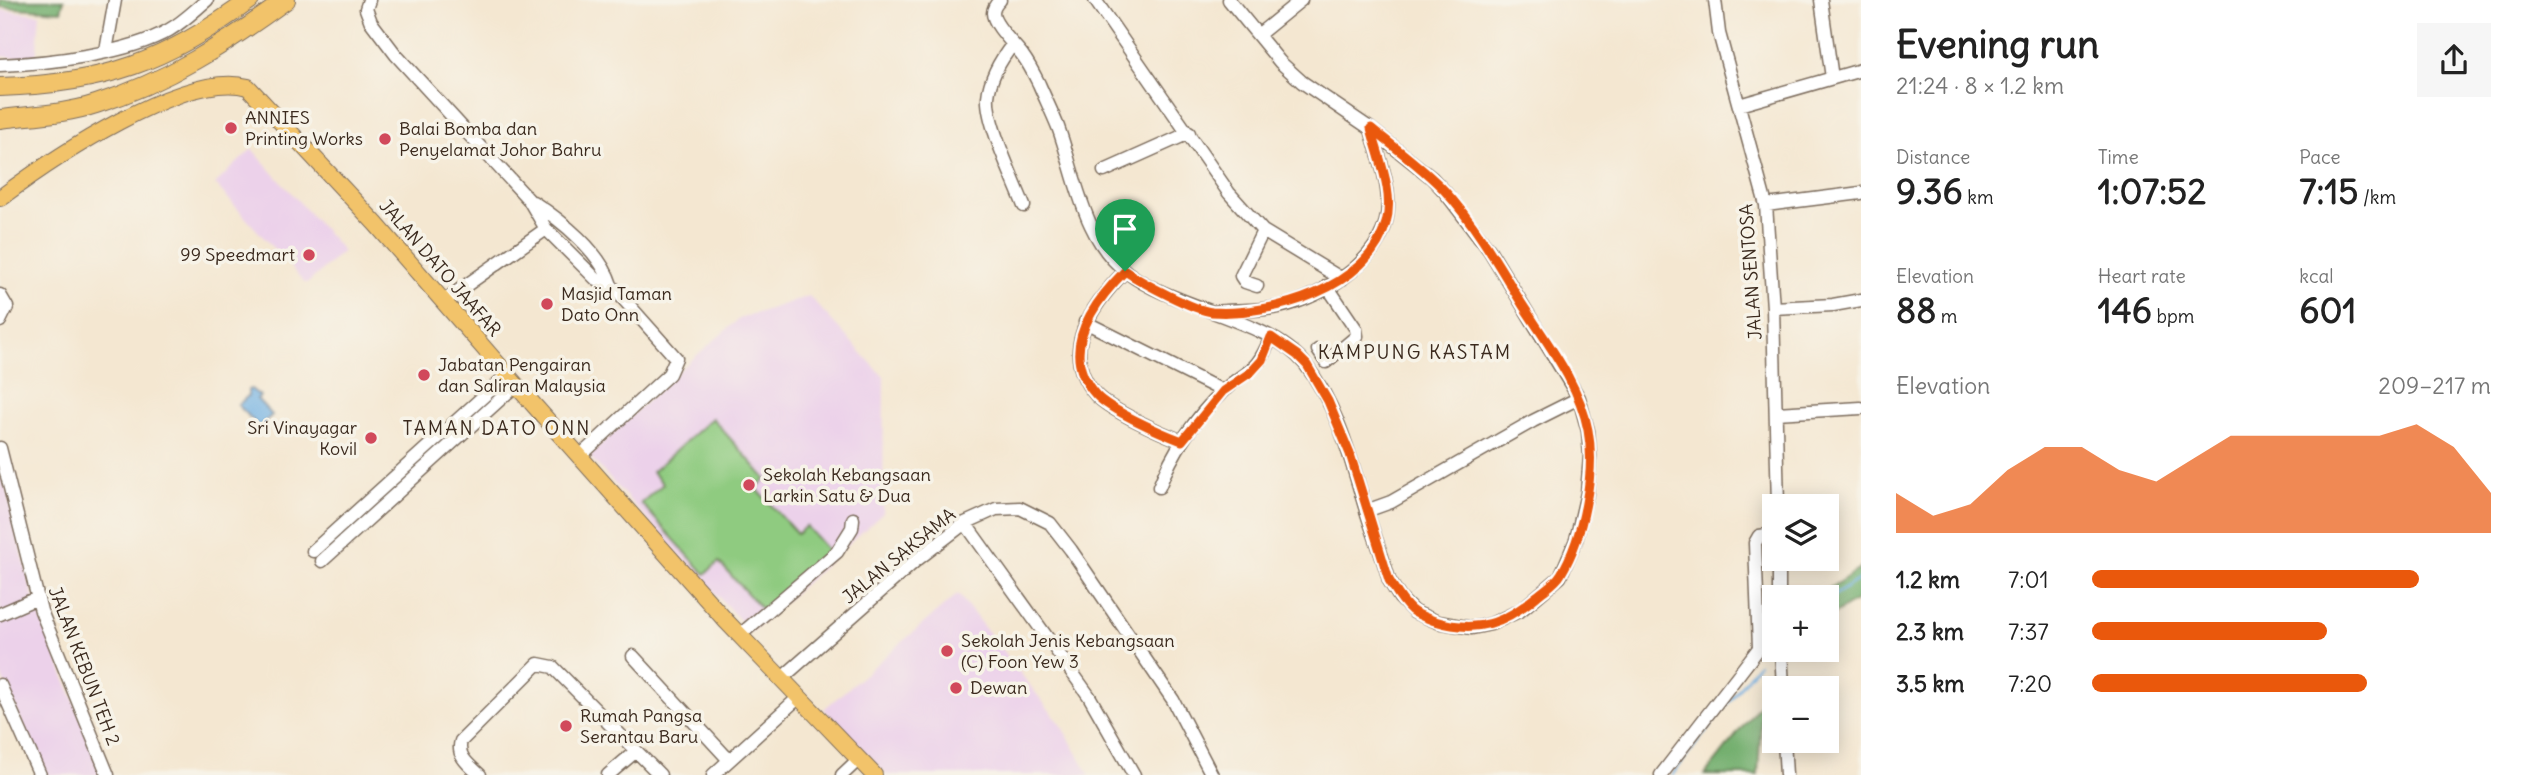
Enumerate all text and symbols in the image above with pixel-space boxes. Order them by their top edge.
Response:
text: Evening run [1896,21,2099,68]
button: share [2417,23,2491,97]
text: 21:24 · 8 × 1.2 km [1896,71,2064,100]
place label: ANNIES Printing Works [245,106,363,150]
place label: Balai Bomba dan Penyelamat Johor Bahru [399,117,601,161]
marker: ANNIES Printing Works [223,120,239,136]
marker: Balai Bomba dan Penyelamat Johor Bahru [377,131,393,147]
text: Distance [1896,145,1970,169]
text: Time [2098,145,2139,169]
text: Pace [2299,145,2341,169]
text: 9.36 [1896,169,1963,213]
text: 1:07:52 [2098,169,2206,213]
text: 7:15 [2299,169,2358,213]
text: km [1963,185,1994,209]
text: /km [2358,185,2396,209]
street label: JALAN DATO JAAFAR [375,194,506,341]
pin [1095,199,1155,271]
street label: JALAN SENTOSA [1734,203,1767,341]
icon: arrive [1106,210,1144,248]
place label: 99 Speedmart [180,243,295,266]
marker: 99 Speedmart [301,247,317,263]
text: Elevation [1896,264,1974,288]
text: Heart rate [2098,264,2186,288]
text: kcal [2299,264,2334,288]
place label: Masjid Taman Dato Onn [561,282,672,326]
text: 88 [1896,288,1936,332]
text: 146 [2098,288,2152,332]
text: 601 [2299,288,2356,332]
marker: Masjid Taman Dato Onn [539,296,555,312]
text: m [1936,304,1958,328]
text: bpm [2152,304,2195,328]
district label: KAMPUNG KASTAM [1318,340,1512,364]
place label: Jabatan Pengairan dan Saliran Malaysia [438,353,606,397]
marker: Jabatan Pengairan dan Saliran Malaysia [416,367,432,383]
text: Elevation [1896,371,1990,400]
text: 209–217 m [2378,371,2491,400]
place label: Sri Vinayagar Kovil [247,416,358,460]
district label: TAMAN DATO ONN [403,416,591,440]
marker: Sri Vinayagar Kovil [363,430,379,446]
place label: Sekolah Kebangsaan Larkin Satu & Dua [763,463,931,507]
marker: Sekolah Kebangsaan Larkin Satu & Dua [741,477,757,493]
map controls [1762,494,1839,753]
button: layers [1762,494,1839,571]
street label: JALAN SAKSAMA [837,503,960,608]
text: 1.2 km [1896,565,1960,594]
text: 7:01 [2008,565,2049,594]
street label: JALAN KEBUN TEH 2 [44,583,125,749]
button: + [1762,585,1839,662]
text: 2.3 km [1896,617,1964,646]
text: 7:37 [2008,617,2049,646]
place label: Sekolah Jenis Kebangsaan (C) Foon Yew 3 [961,629,1175,673]
marker: Sekolah Jenis Kebangsaan (C) Foon Yew 3 [939,643,955,659]
text: 3.5 km [1896,669,1964,698]
text: 7:20 [2008,669,2052,698]
place label: Dewan [970,676,1027,699]
button: − [1762,676,1839,753]
marker: Dewan [948,680,964,696]
place label: Rumah Pangsa Serantau Baru [580,704,702,748]
marker: Rumah Pangsa Serantau Baru [558,718,574,734]

